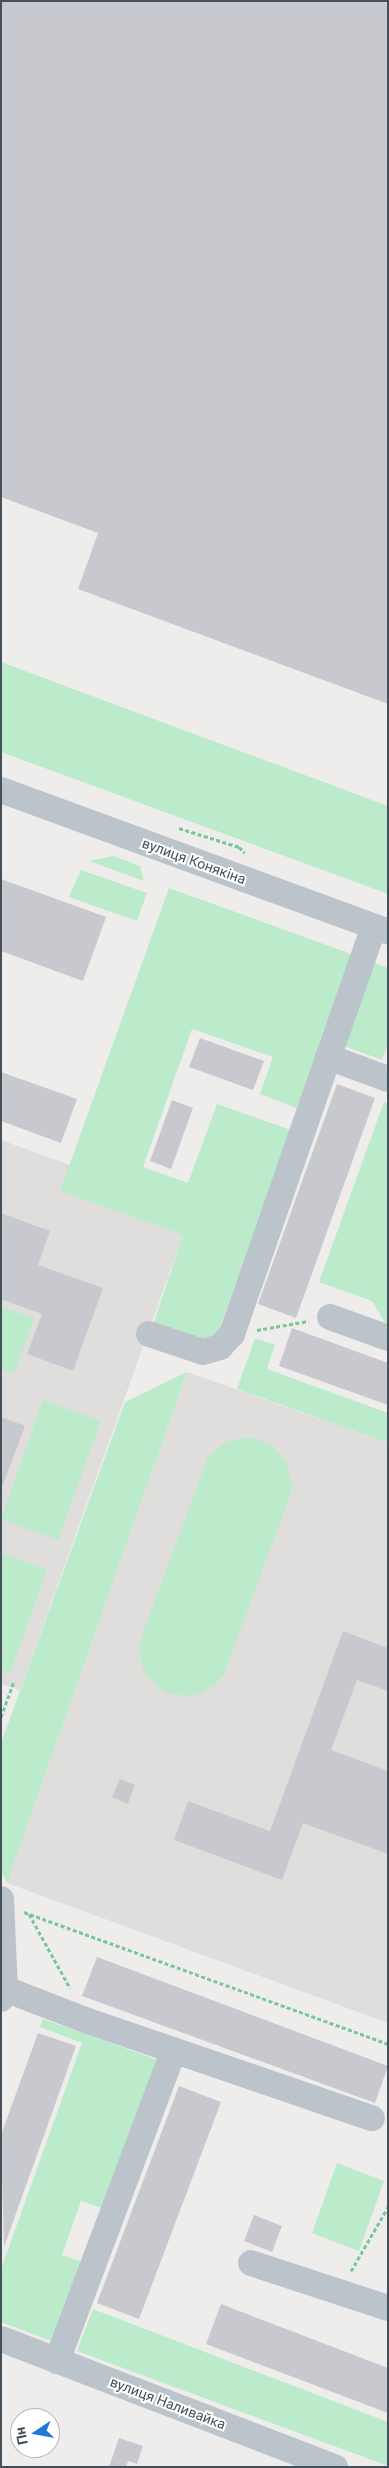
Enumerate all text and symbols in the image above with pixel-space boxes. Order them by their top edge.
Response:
street label: вулиця Конякіна [140,834,248,888]
street label: вулиця Наливайка [108,2373,228,2433]
north arrow [10,2408,60,2458]
text: Пн [12,2426,31,2446]

